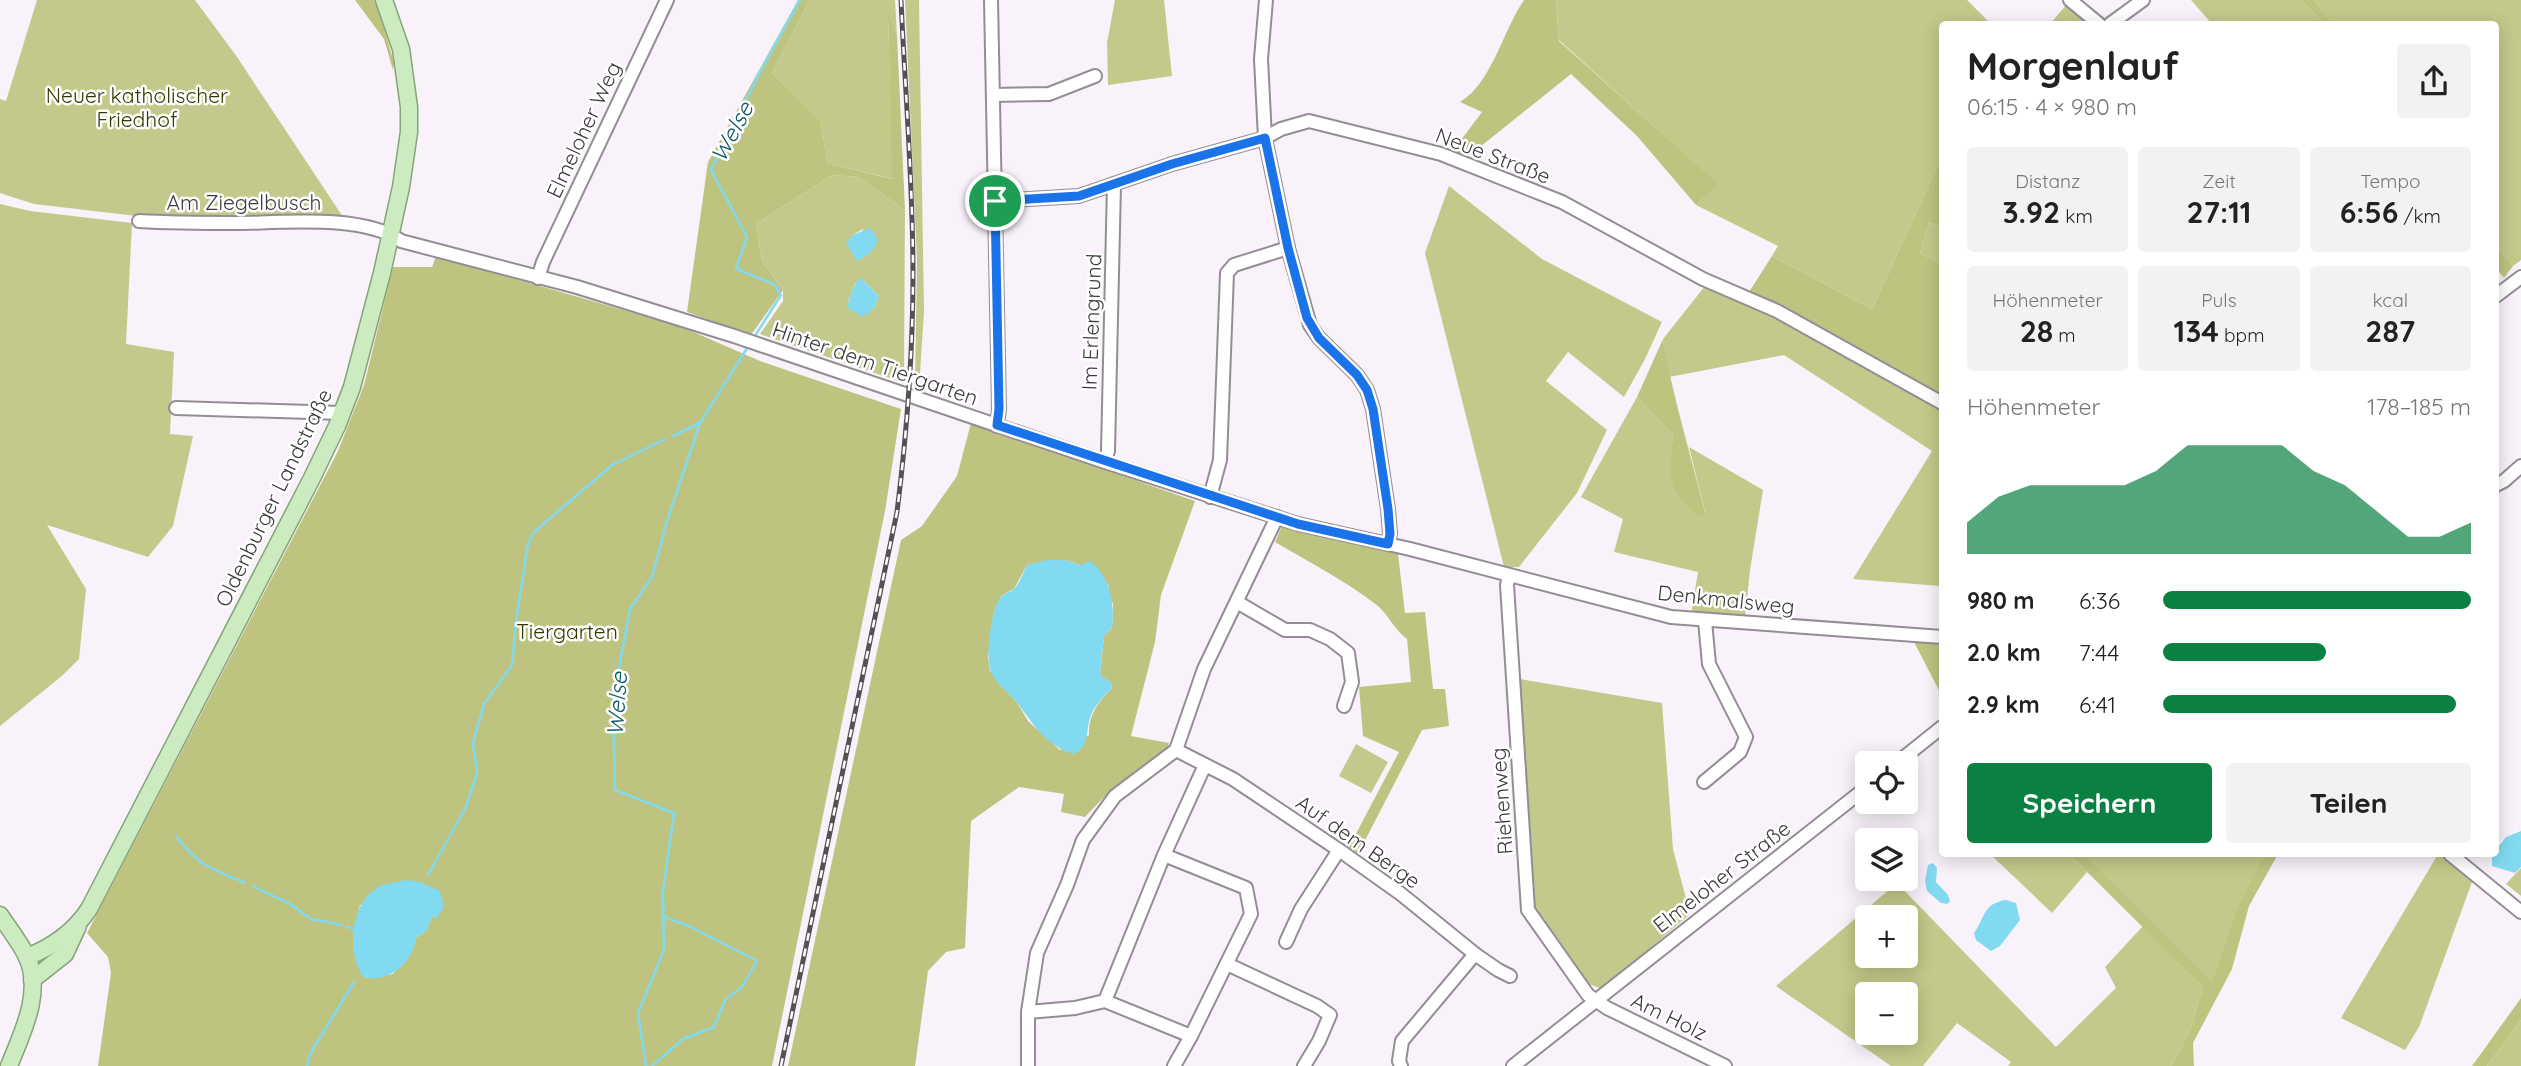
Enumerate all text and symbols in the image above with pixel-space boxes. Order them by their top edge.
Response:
text: Morgenlauf [1967,42,2179,90]
button: share [2397,44,2471,118]
street label: Elmeloher Weg [540,57,626,202]
park label: Neuer katholischer Friedhof [46,82,228,132]
text: 06:15 · 4 × 980 m [1967,92,2137,121]
water label: Welse [704,96,760,167]
street label: Neue Straße [1432,121,1554,189]
text: Distanz [2015,169,2080,193]
text: Zeit [2202,169,2236,193]
text: Tempo [2360,169,2420,193]
pin [965,171,1025,231]
icon: arrive [976,182,1014,220]
street label: Am Ziegelbusch [167,189,321,215]
text: 3.92 [2002,193,2060,231]
text: 27:11 [2186,193,2252,231]
text: 6:56 [2340,193,2398,231]
text: km [2060,204,2093,228]
text: /km [2398,204,2441,228]
street label: Im Erlengrund [1076,253,1106,391]
text: Höhenmeter [1993,288,2103,312]
text: Puls [2201,288,2237,312]
text: kcal [2373,288,2408,312]
text: 28 [2020,312,2053,350]
text: 134 [2174,312,2219,350]
text: 287 [2365,312,2415,350]
street label: Hinter dem Tiergarten [769,316,981,410]
text: m [2053,323,2076,347]
text: bpm [2219,323,2264,347]
street label: Oldenburger Landstraße [209,384,337,611]
text: Höhenmeter [1967,392,2100,421]
text: 178–185 m [2367,392,2471,421]
street label: Denkmalsweg [1656,579,1796,619]
text: 980 m [1967,586,2034,615]
text: 6:36 [2079,586,2120,615]
park label: Tiergarten [516,618,618,644]
text: 2.0 km [1967,638,2041,667]
text: 7:44 [2079,638,2119,667]
water label: Welse [600,670,633,737]
text: 2.9 km [1967,690,2040,719]
text: 6:41 [2079,690,2116,719]
street label: Riehenweg [1484,747,1518,855]
map controls [1855,751,1918,1045]
button: locate [1855,751,1918,814]
button: Speichern [1967,763,2212,843]
button: Teilen [2226,763,2471,843]
street label: Auf dem Berge [1291,789,1426,894]
street label: Elmeloher Straße [1648,815,1795,938]
button: layers [1855,828,1918,891]
button: + [1855,905,1918,968]
button: − [1855,982,1918,1045]
street label: Am Holz [1627,987,1712,1046]

